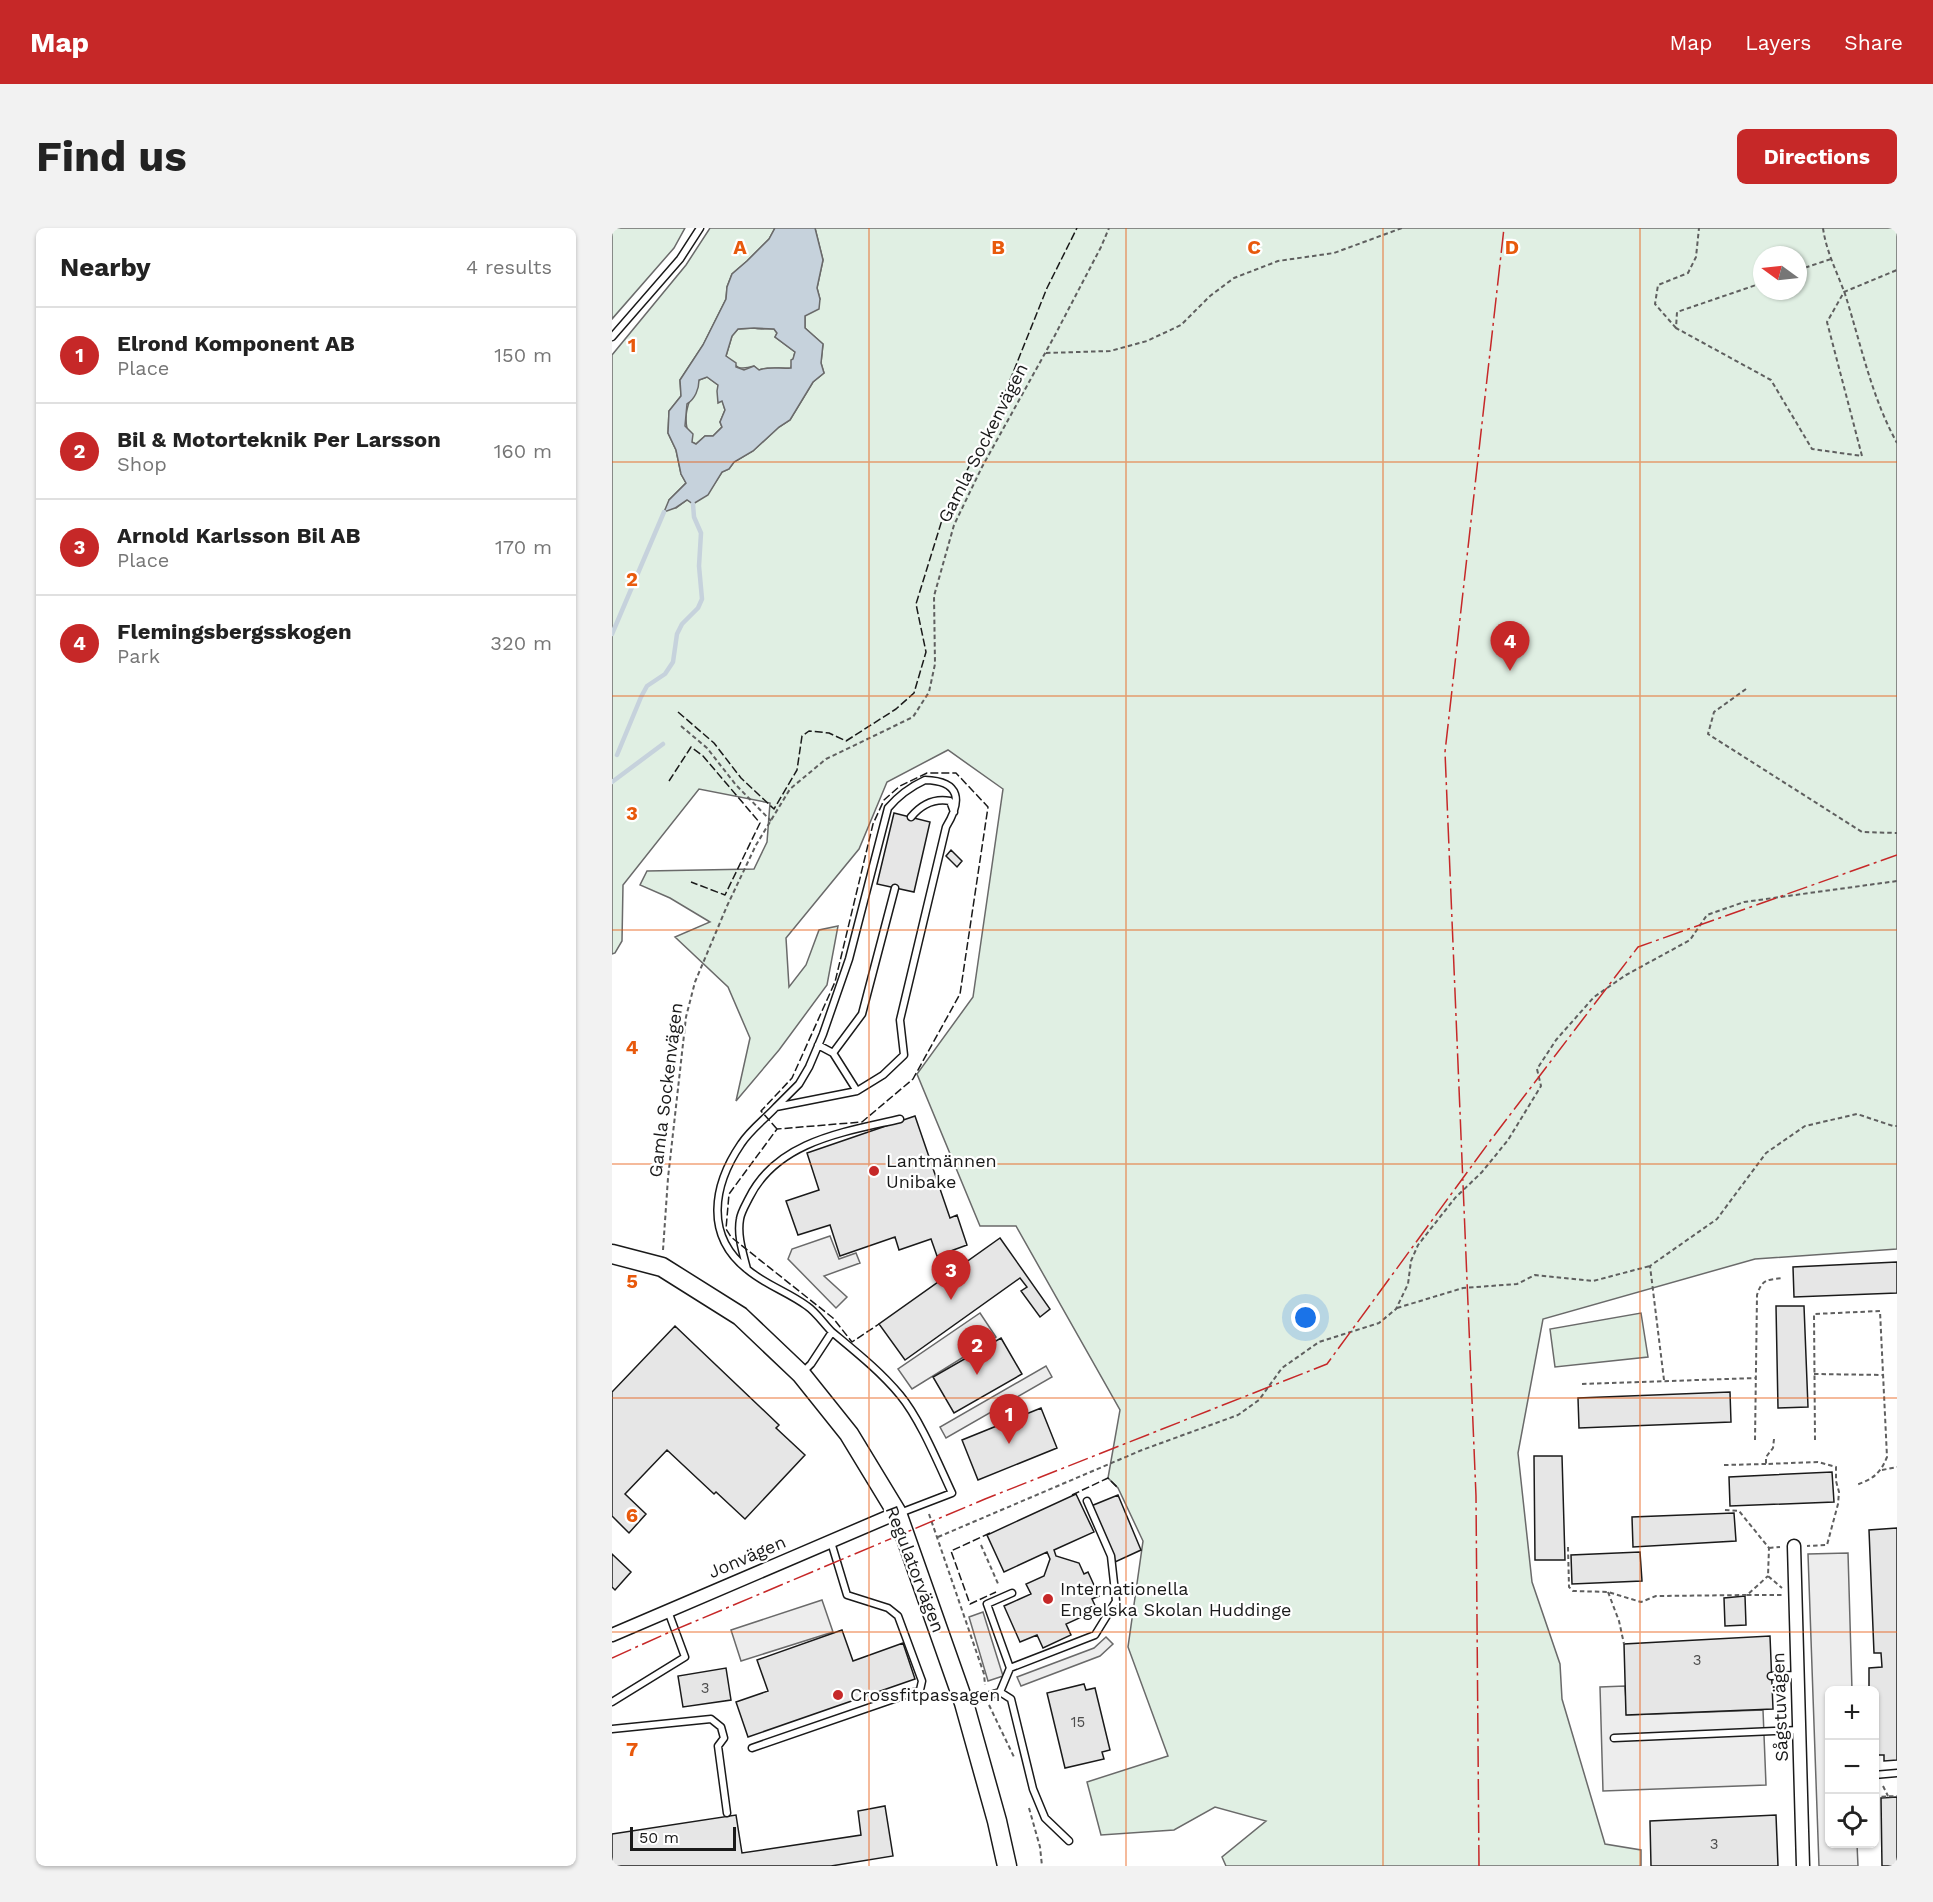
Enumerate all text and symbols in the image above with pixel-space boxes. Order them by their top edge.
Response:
text: Map [30,26,89,59]
text: Map [1669,30,1712,55]
text: Layers [1745,30,1811,55]
text: Share [1844,30,1903,55]
button: Directions [1737,129,1897,184]
text: Find us [36,132,187,181]
text: A [733,235,747,259]
text: B [991,235,1005,259]
text: C [1247,235,1261,259]
text: D [1505,235,1519,259]
north arrow [1753,246,1807,300]
text: Nearby [60,252,151,282]
text: 4 results [466,255,552,279]
text: Elrond Komponent AB [117,331,355,356]
text: 1 [628,333,636,357]
text: 1 [75,343,84,367]
text: 150 m [494,343,552,367]
text: Place [117,356,169,380]
street label: Gamla Sockenvägen [933,360,1032,526]
text: Bil & Motorteknik Per Larsson [117,427,441,452]
text: 2 [74,439,85,463]
text: 160 m [494,439,552,463]
text: Shop [117,452,167,476]
text: Arnold Karlsson Bil AB [117,523,361,548]
text: 3 [74,535,85,559]
text: 170 m [495,535,552,559]
text: Place [117,548,169,572]
text: 2 [626,567,638,591]
text: Flemingsbergsskogen [117,619,352,644]
pin: 4 [1490,622,1530,671]
text: 4 [73,631,86,655]
text: 320 m [490,631,552,655]
text: Park [117,644,160,668]
text: 3 [626,801,638,825]
street label: Gamla Sockenvägen [644,1001,687,1178]
text: 4 [626,1035,639,1059]
place label: Lantmännen Unibake [886,1150,997,1192]
marker: Lantmännen Unibake [867,1164,881,1178]
pin: 3 [932,1250,970,1300]
text: 5 [626,1269,638,1293]
your location [1291,1303,1320,1332]
pin: 2 [958,1326,997,1375]
pin: 1 [990,1394,1028,1444]
street label: Regulatorvägen [882,1502,949,1635]
text: 6 [626,1503,638,1527]
street label: Jonvägen [705,1531,789,1582]
place label: Internationella Engelska Skolan Huddinge [1060,1578,1291,1620]
marker: Internationella Engelska Skolan Huddinge [1041,1592,1055,1606]
house number: 3 [1693,1651,1701,1669]
street label: Sågstuvägen [1767,1652,1792,1762]
house number: 3 [701,1679,709,1697]
place label: Crossfitpassagen [850,1684,1000,1705]
map controls [1825,1686,1879,1848]
button: + [1825,1686,1879,1740]
marker: Crossfitpassagen [831,1688,845,1702]
house number: 15 [1071,1713,1085,1731]
text: 7 [626,1737,638,1761]
button: − [1825,1740,1879,1794]
button: locate [1825,1794,1879,1848]
scale bar [630,1824,736,1852]
text: 50 m [639,1828,679,1847]
house number: 3 [1710,1835,1718,1853]

